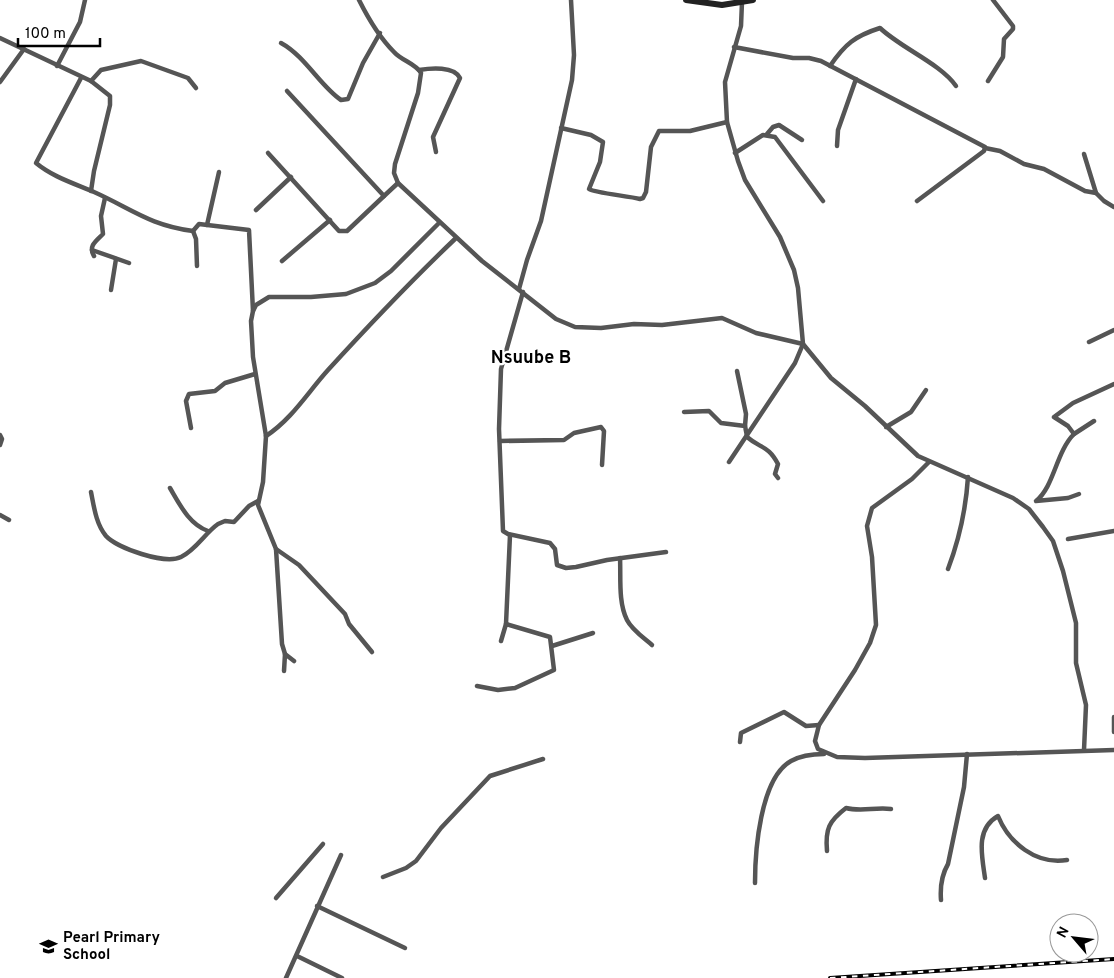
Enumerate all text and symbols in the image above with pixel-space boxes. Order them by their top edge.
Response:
scale bar [18,15,100,47]
text: 100 m [25,25,66,44]
district label: Nsuube B [491,347,571,370]
north arrow [1049,913,1099,963]
text: N [1054,924,1074,941]
place label: Pearl Primary School [63,929,160,965]
school or university icon: Pearl Primary School [39,936,59,956]

